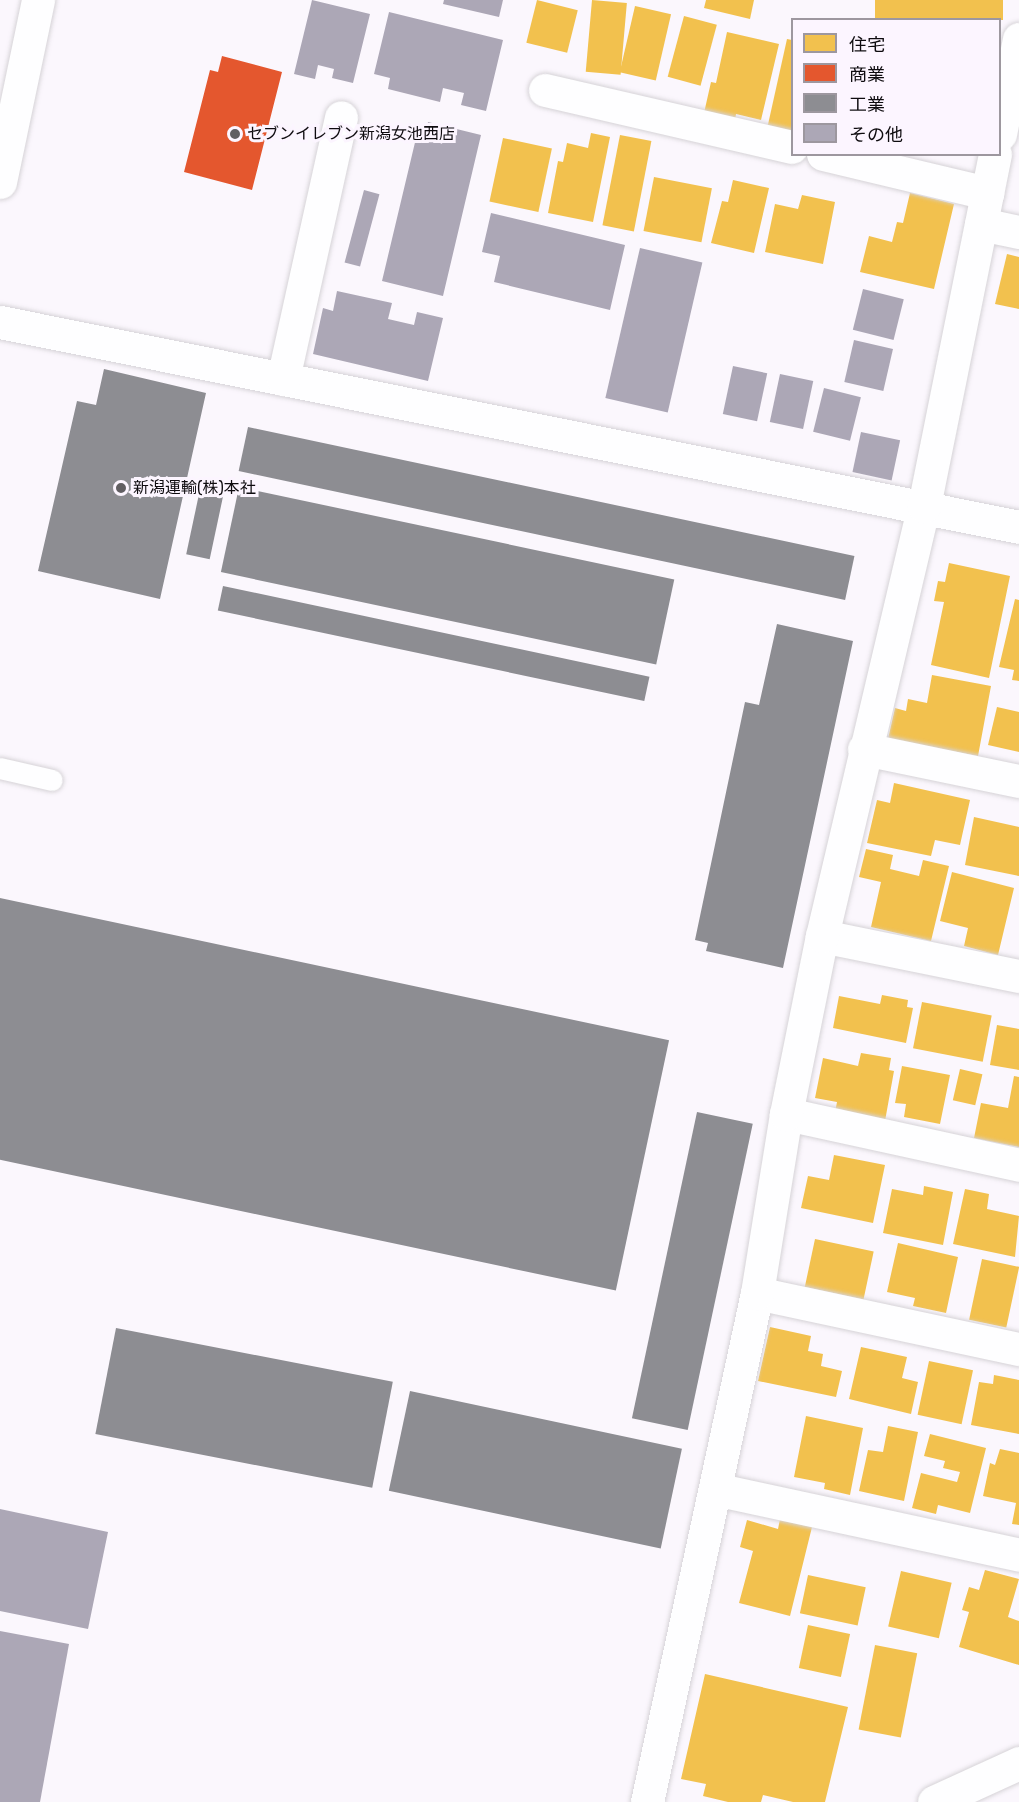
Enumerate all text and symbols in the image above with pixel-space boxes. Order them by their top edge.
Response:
legend [791,18,1001,156]
text: 住宅 [849,34,885,56]
text: 商業 [849,64,885,86]
text: 工業 [849,94,885,116]
place label: セブンイレブン新潟女池西店 [247,124,455,144]
text: その他 [849,124,903,146]
marker: セブンイレブン新潟女池西店 [228,127,242,141]
place label: 新潟運輸(株)本社 [133,478,256,498]
marker: 新潟運輸(株)本社 [114,481,128,495]

